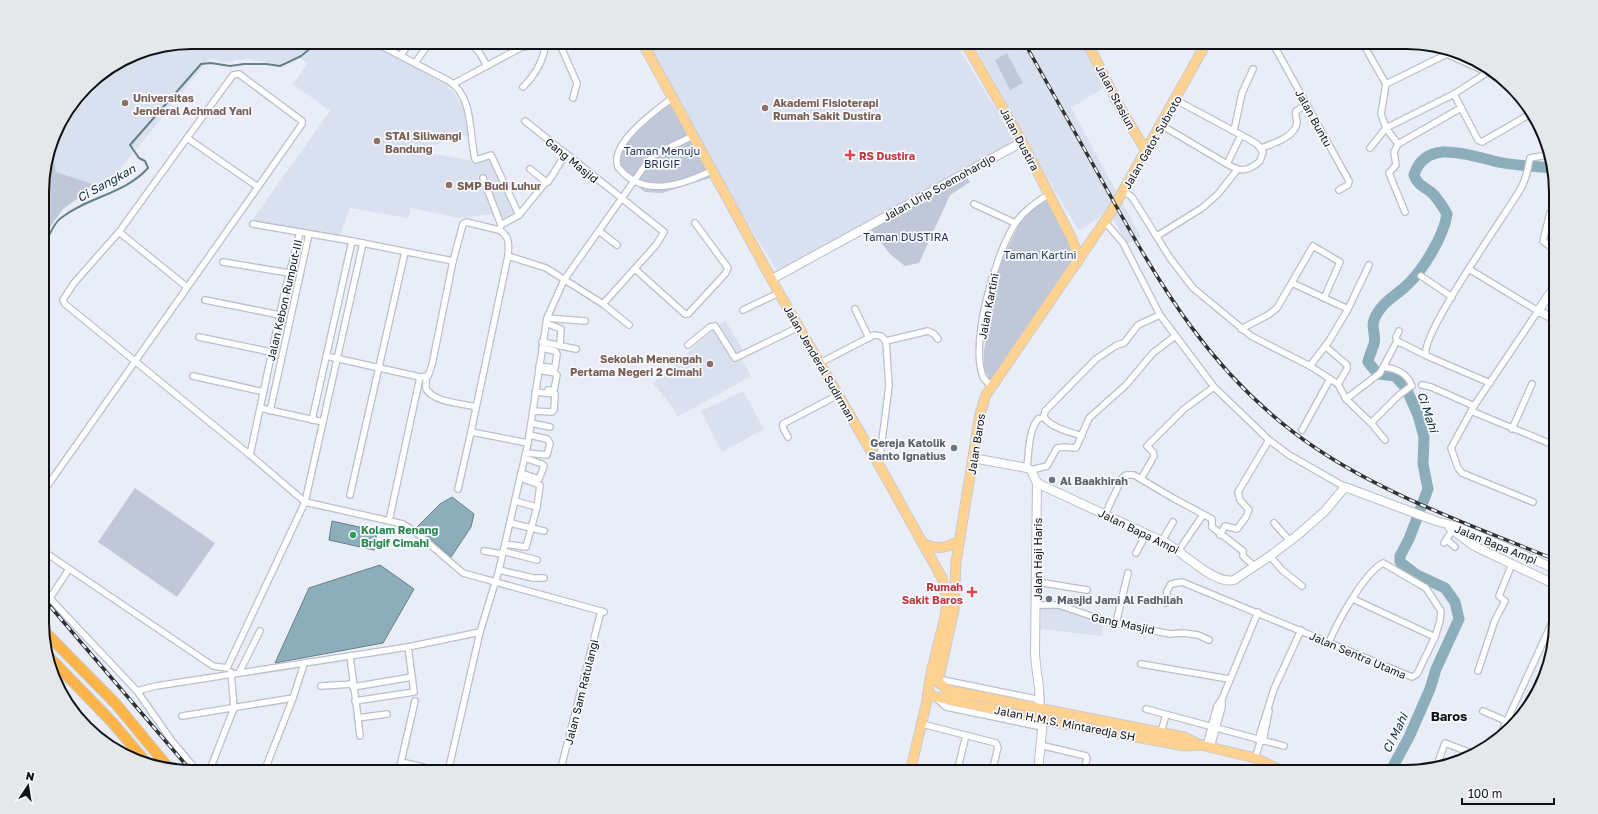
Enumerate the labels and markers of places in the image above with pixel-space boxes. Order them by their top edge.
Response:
place label: Universitas Jenderal Achmad Yani [133,91,252,117]
place label: Akademi Fisioterapi Rumah Sakit Dustira [773,96,881,122]
marker: Universitas Jenderal Achmad Yani [120,98,130,108]
marker: Akademi Fisioterapi Rumah Sakit Dustira [760,103,770,113]
place label: STAI Siliwangi Bandung [385,129,462,155]
marker: STAI Siliwangi Bandung [372,136,382,146]
marker: RS Dustira [844,149,856,161]
place label: RS Dustira [859,149,915,162]
place label: SMP Budi Luhur [457,179,542,192]
marker: SMP Budi Luhur [444,180,454,190]
place label: Sekolah Menengah Pertama Negeri 2 Cimahi [570,352,702,378]
marker: Sekolah Menengah Pertama Negeri 2 Cimahi [705,359,715,369]
place label: Gereja Katolik Santo Ignatius [868,436,947,462]
marker: Gereja Katolik Santo Ignatius [949,443,959,453]
place label: Al Baakhirah [1060,474,1128,487]
marker: Al Baakhirah [1047,475,1057,485]
place label: Kolam Renang Brigif Cimahi [361,523,438,549]
marker: Kolam Renang Brigif Cimahi [348,530,358,540]
place label: Rumah Sakit Baros [902,580,963,606]
marker: Rumah Sakit Baros [966,586,978,598]
place label: Masjid Jami Al Fadhilah [1057,593,1183,606]
marker: Masjid Jami Al Fadhilah [1044,594,1054,604]

